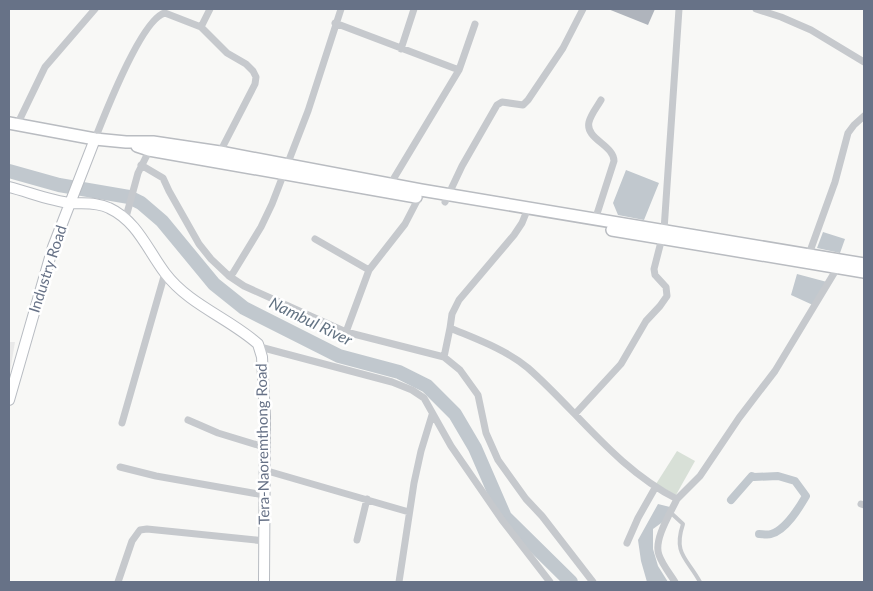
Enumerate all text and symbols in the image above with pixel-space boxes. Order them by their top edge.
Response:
street label: Industry Road [24,223,70,315]
water label: Nambul River [267,292,356,349]
street label: Tera-Naoremthong Road [252,363,272,525]

